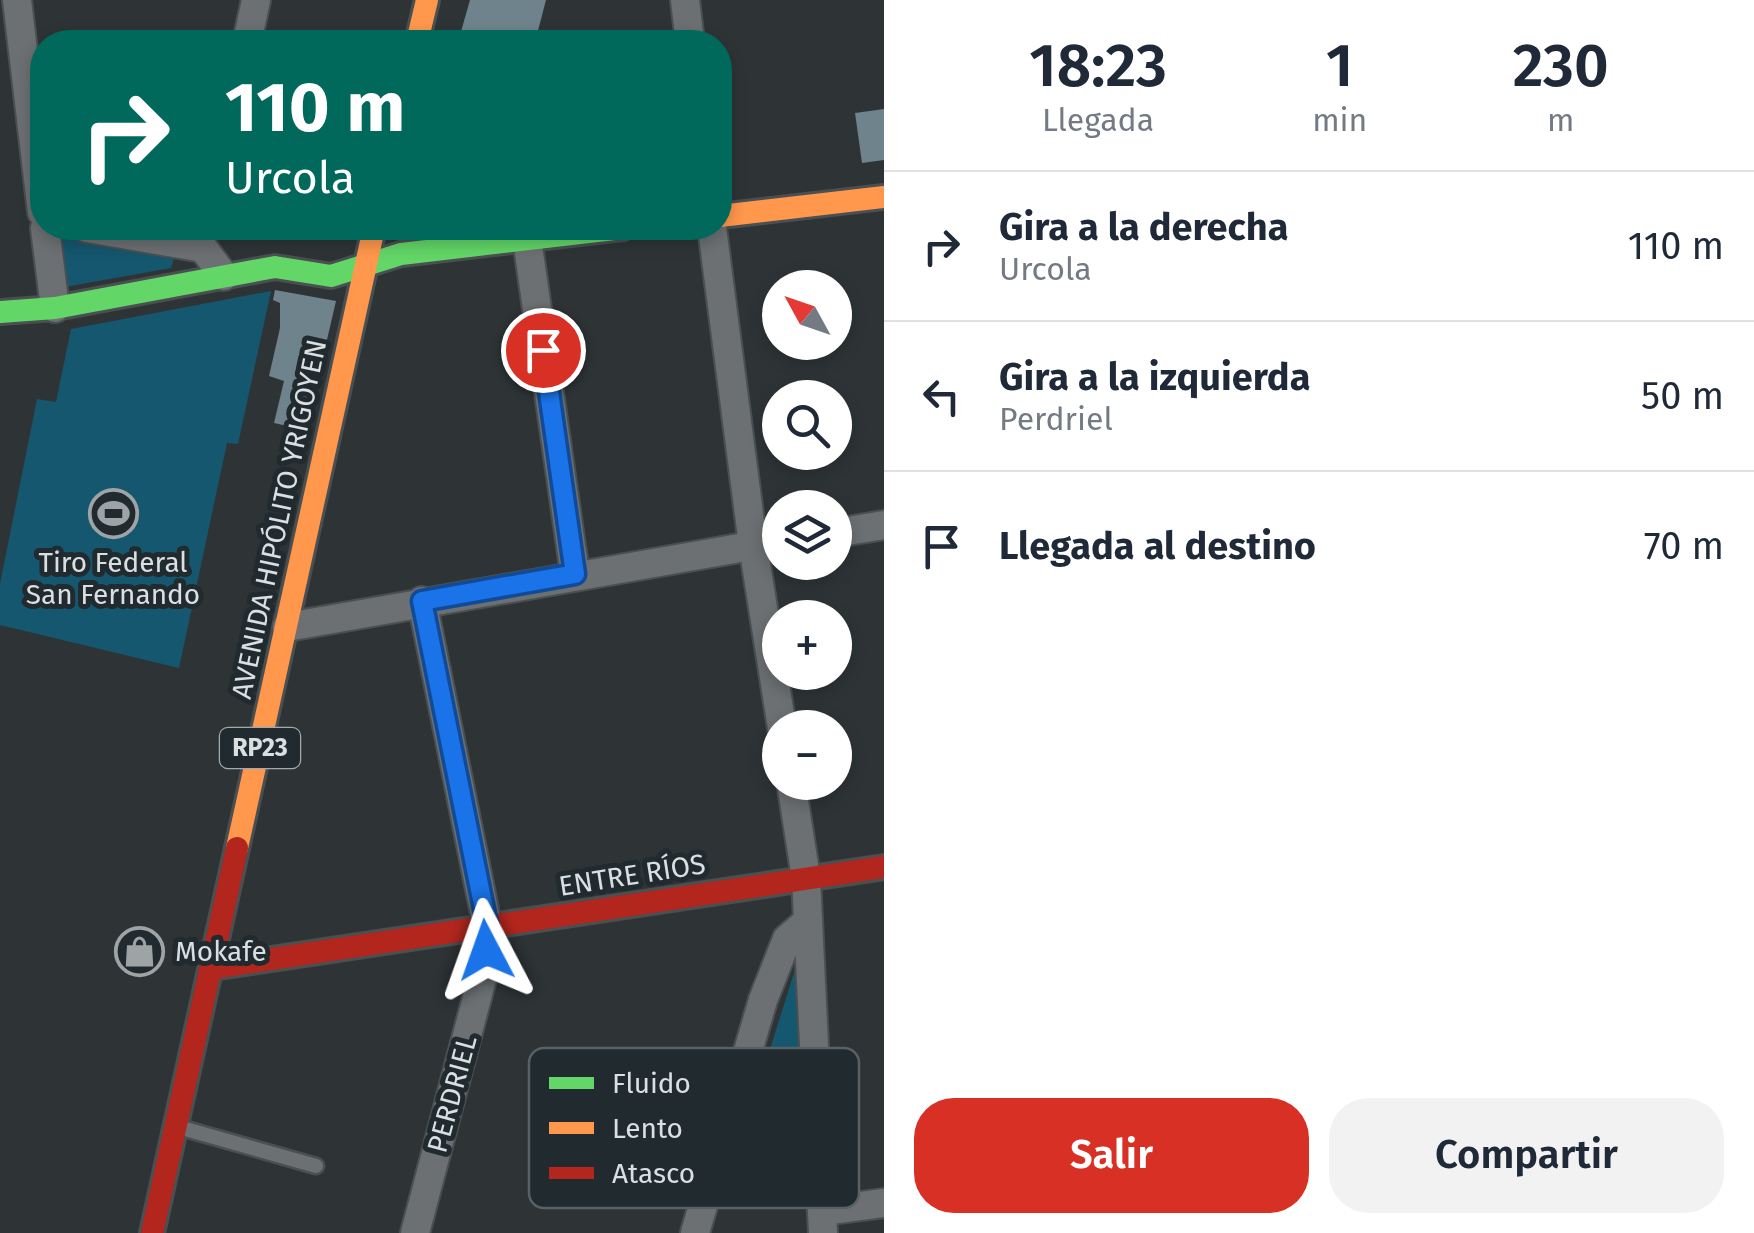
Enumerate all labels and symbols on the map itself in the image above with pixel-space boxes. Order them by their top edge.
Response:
north arrow [762,270,852,360]
pin [501,308,586,393]
street label: AVENIDA HIPÓLITO YRIGOYEN [225,336,333,702]
sports icon: Tiro Federal San Fernando [87,488,139,540]
place label: Tiro Federal San Fernando [26,546,200,611]
road number: RP23 [220,728,300,768]
street label: ENTRE RÍOS [556,847,708,903]
position arrow [434,898,538,1002]
shop icon: Mokafe [114,925,166,977]
place label: Mokafe [175,935,267,968]
street label: PERDRIEL [420,1032,484,1156]
legend [529,1048,859,1208]
text: Fluido [612,1067,691,1100]
text: Lento [612,1112,683,1145]
text: Atasco [612,1157,695,1190]

